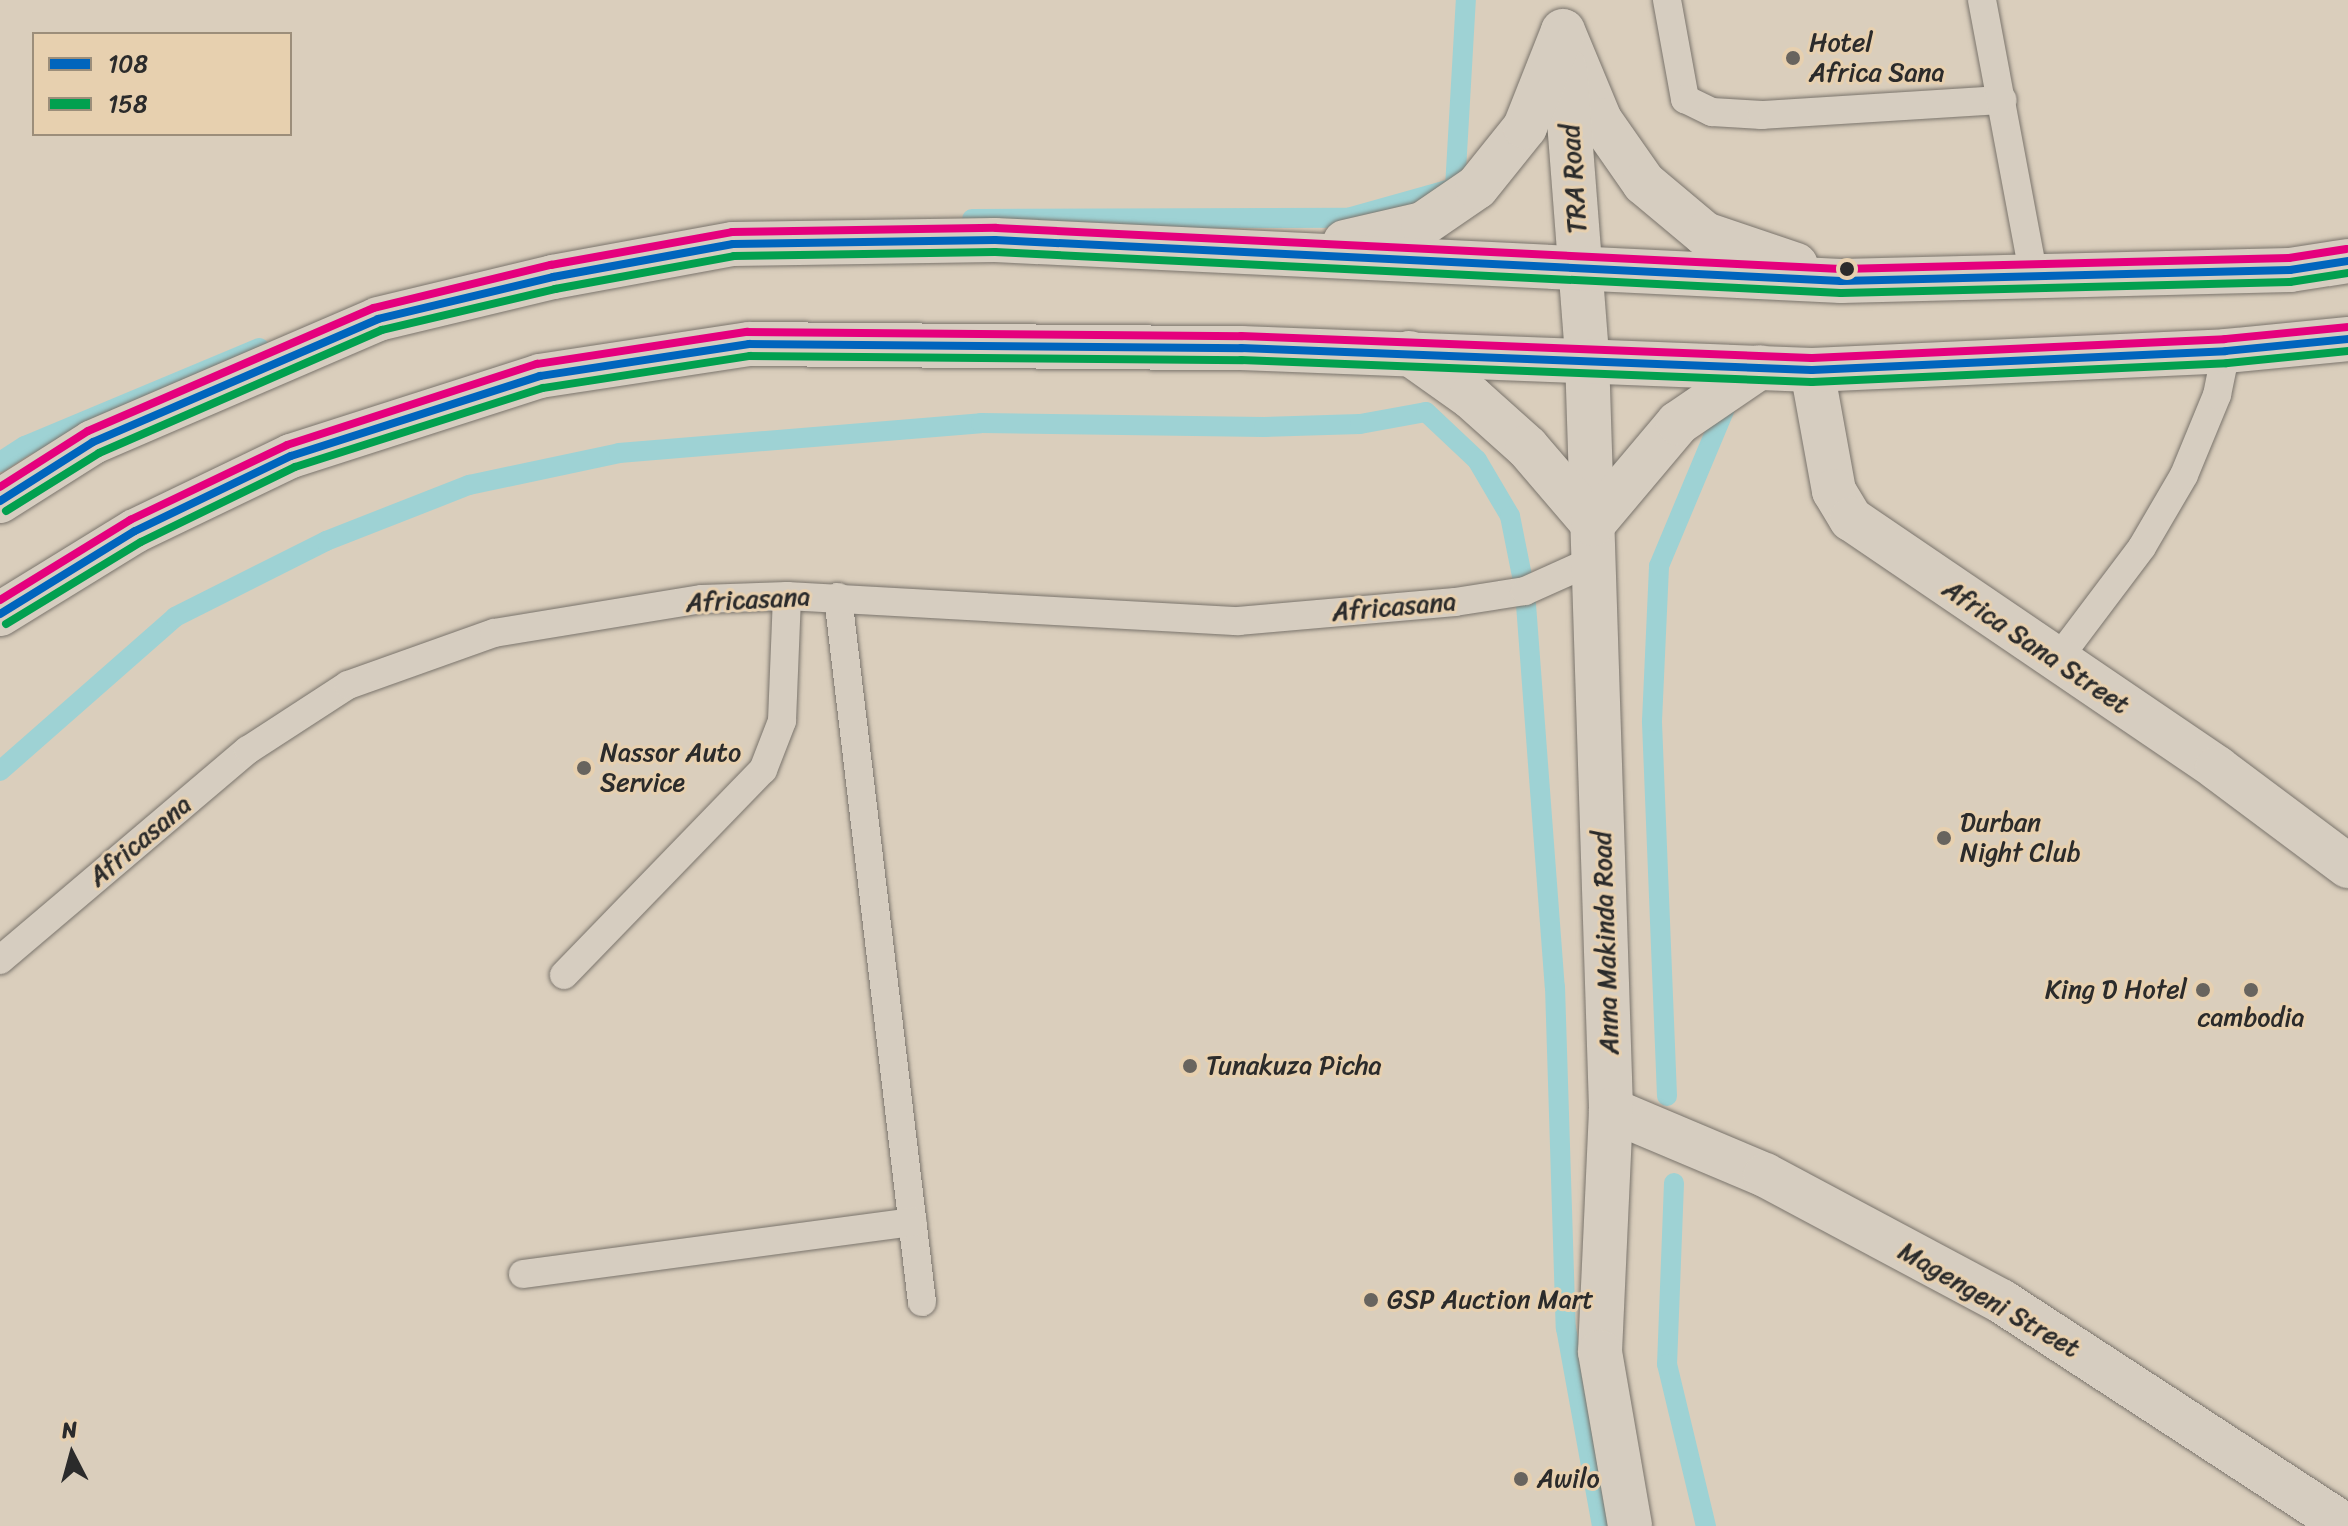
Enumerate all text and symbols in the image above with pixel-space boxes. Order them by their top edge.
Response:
place label: Hotel Africa Sana [1809,27,1945,88]
legend [32,32,292,136]
text: 108 [108,43,148,85]
marker: Hotel Africa Sana [1784,49,1802,67]
text: 158 [108,83,147,125]
street label: TRA Road [1555,123,1593,235]
unlabelled marker [1839,261,1855,277]
street label: Africa Sana Street [1937,573,2135,721]
street label: Africasana [685,581,811,619]
street label: Africasana [1331,586,1457,628]
place label: Nassor Auto Service [600,737,741,798]
marker: Nassor Auto Service [575,759,593,777]
street label: Africasana [82,789,198,893]
place label: Durban Night Club [1960,807,2081,868]
marker: Durban Night Club [1935,829,1953,847]
street label: Anna Makinda Road [1587,831,1625,1055]
place label: King D Hotel [2044,974,2187,1006]
marker: King D Hotel [2194,981,2212,999]
marker: cambodia [2242,981,2260,999]
place label: cambodia [2197,1002,2305,1034]
place label: Tunakuza Picha [1206,1050,1382,1082]
marker: Tunakuza Picha [1181,1057,1199,1075]
street label: Magengeni Street [1893,1236,2085,1364]
place label: GSP Auction Mart [1387,1284,1594,1316]
marker: GSP Auction Mart [1362,1291,1380,1309]
text: N [60,1409,79,1450]
north arrow [32,1414,112,1494]
place label: Awilo [1537,1463,1600,1495]
marker: Awilo [1512,1470,1530,1488]

